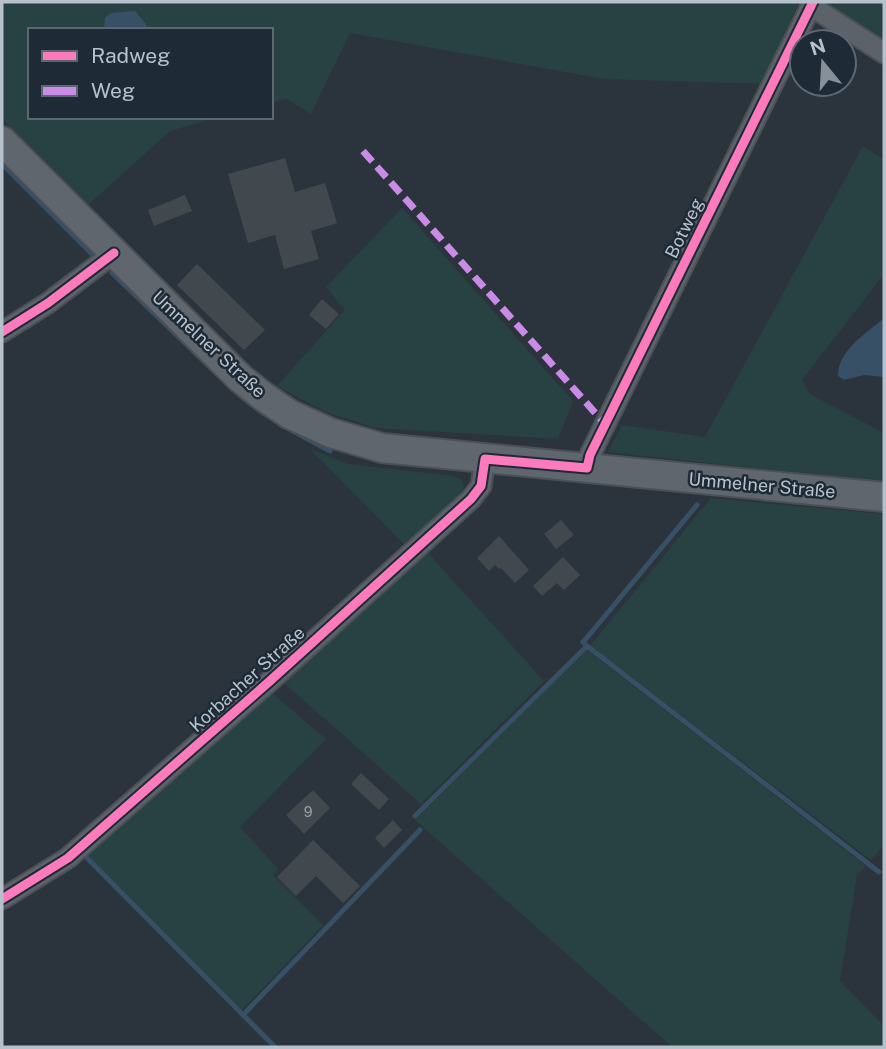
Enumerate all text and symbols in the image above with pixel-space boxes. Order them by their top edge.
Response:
legend [28,28,273,119]
north arrow [788,28,858,98]
text: N [807,34,828,60]
text: Radweg [91,43,170,68]
text: Weg [91,78,135,103]
street label: Botweg [661,195,707,261]
street label: Ummelner Straße [148,286,270,402]
street label: Ummelner Straße [688,468,836,502]
street label: Korbacher Straße [185,622,309,736]
house number: 9 [304,804,313,820]

